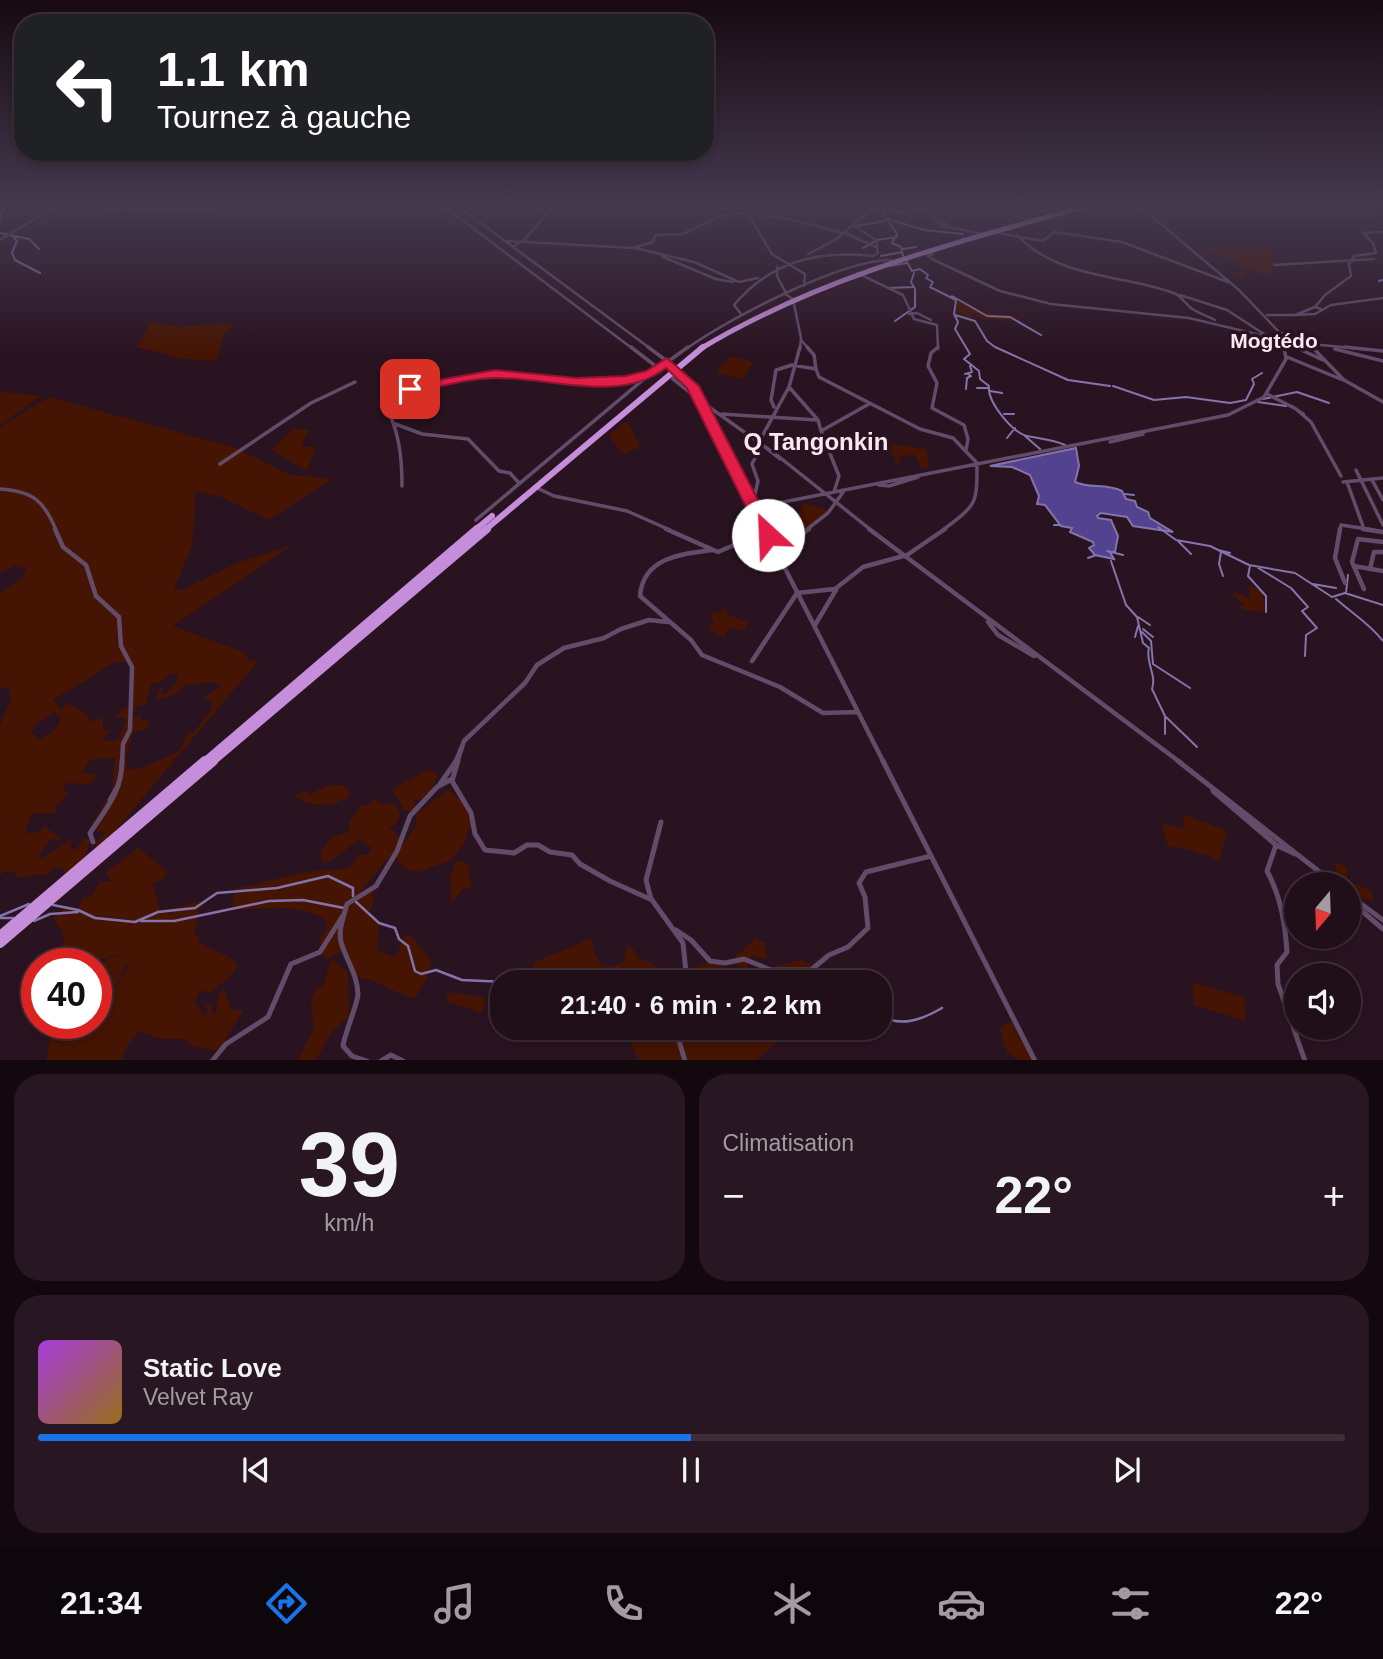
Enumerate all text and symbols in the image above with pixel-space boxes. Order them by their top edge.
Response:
icon: left [42,42,133,133]
text: 1.1 km [157,42,310,96]
text: Tournez à gauche [157,99,411,135]
district label: Mogtédo [1230,329,1318,352]
pin [380,359,440,419]
icon: arrive [391,370,429,408]
district label: Q Tangonkin [744,428,888,455]
position arrow [731,498,805,572]
north arrow [1284,872,1362,948]
map controls [1284,872,1361,1040]
speed limit sign: 40 [21,948,112,1039]
button: sound [1284,963,1361,1040]
text: 21:40 · 6 min · 2.2 km [560,990,822,1020]
text: 39 [299,1114,400,1215]
text: Climatisation [723,1130,854,1156]
text: 22° [994,1166,1073,1224]
text: − [723,1175,745,1217]
text: + [1323,1175,1345,1217]
text: km/h [324,1210,374,1236]
text: Static Love [143,1353,282,1383]
text: Velvet Ray [143,1384,253,1410]
icon: previous [237,1451,275,1489]
icon: pause [672,1451,710,1489]
icon: next [1108,1451,1146,1489]
icon: directions [262,1579,311,1628]
icon: music [430,1579,479,1628]
icon: phone [599,1579,648,1628]
icon: climate [768,1579,817,1628]
icon: car [937,1579,986,1628]
icon: filters [1106,1579,1155,1628]
text: 21:34 [60,1585,142,1621]
text: 22° [1275,1585,1323,1621]

